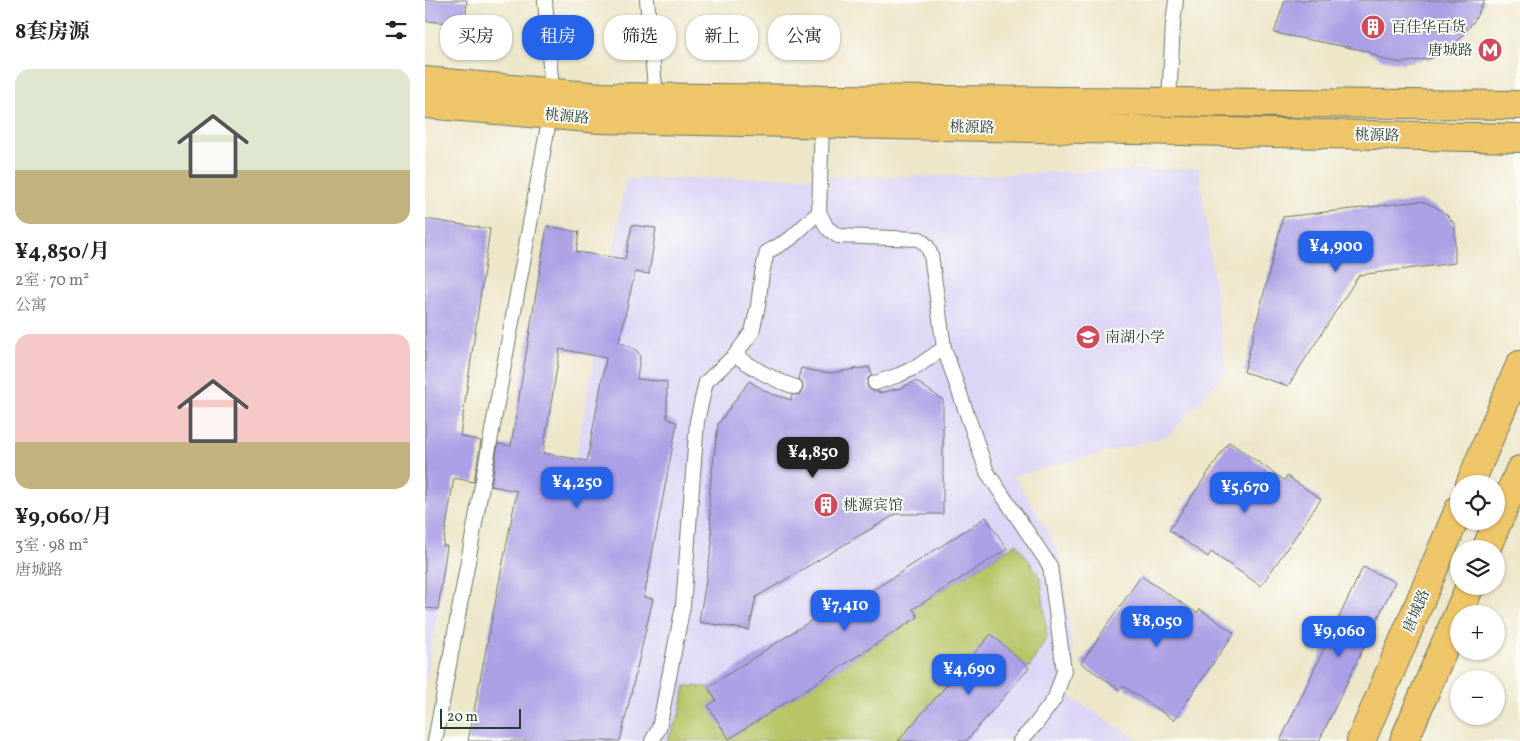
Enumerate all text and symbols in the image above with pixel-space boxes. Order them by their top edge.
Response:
building icon: 百佳华百货 [1360,14,1386,40]
chip: 买房 [440,15,512,60]
chip: 租房 [522,15,594,60]
chip: 筛选 [604,15,676,60]
chip: 新上 [686,15,758,60]
chip: 公寓 [768,15,840,60]
icon: filters [382,16,410,44]
text: 8套房源 [15,18,89,47]
place label: 百佳华百货 [1391,18,1466,39]
metro station icon: 唐城路 [1477,37,1503,63]
place label: 唐城路 [1428,41,1473,62]
icon: home [168,101,258,191]
street label: 桃源路 [544,105,590,130]
street label: 桃源路 [949,118,995,139]
street label: 桃源路 [1354,126,1400,147]
pin: ¥4,900 [1295,230,1377,273]
text: ¥4,900 [1309,236,1363,258]
text: ¥4,850/月 [15,238,110,267]
text: 2室 · 70 m² [15,270,89,292]
text: 公寓 [15,295,47,317]
school or university icon: 南湖小学 [1075,324,1101,350]
place label: 南湖小学 [1105,328,1165,349]
icon: home [168,366,258,456]
pin: ¥4,850 [772,436,854,479]
text: ¥4,850 [788,442,838,464]
pin: ¥4,250 [536,466,618,509]
text: ¥4,250 [552,472,602,494]
pin: ¥5,670 [1204,472,1286,514]
map controls [1450,475,1505,725]
button: locate [1450,475,1505,530]
text: ¥5,670 [1221,477,1269,499]
building icon: 桃源宾馆 [813,492,839,518]
place label: 桃源宾馆 [843,496,903,517]
text: ¥9,060/月 [15,503,113,532]
text: 3室 · 98 m² [15,535,88,557]
button: layers [1450,540,1505,595]
text: 唐城路 [15,560,63,582]
street label: 唐城路 [1399,587,1436,636]
pin: ¥7,410 [804,590,886,632]
text: ¥7,410 [822,595,868,617]
button: + [1450,605,1505,660]
pin: ¥8,050 [1116,606,1198,648]
text: ¥8,050 [1132,611,1182,633]
pin: ¥9,060 [1298,616,1380,658]
text: ¥9,060 [1313,621,1365,643]
pin: ¥4,690 [928,654,1010,696]
text: ¥4,690 [943,659,995,681]
button: − [1450,670,1505,725]
scale bar [440,706,521,729]
text: 20 m [447,708,478,727]

